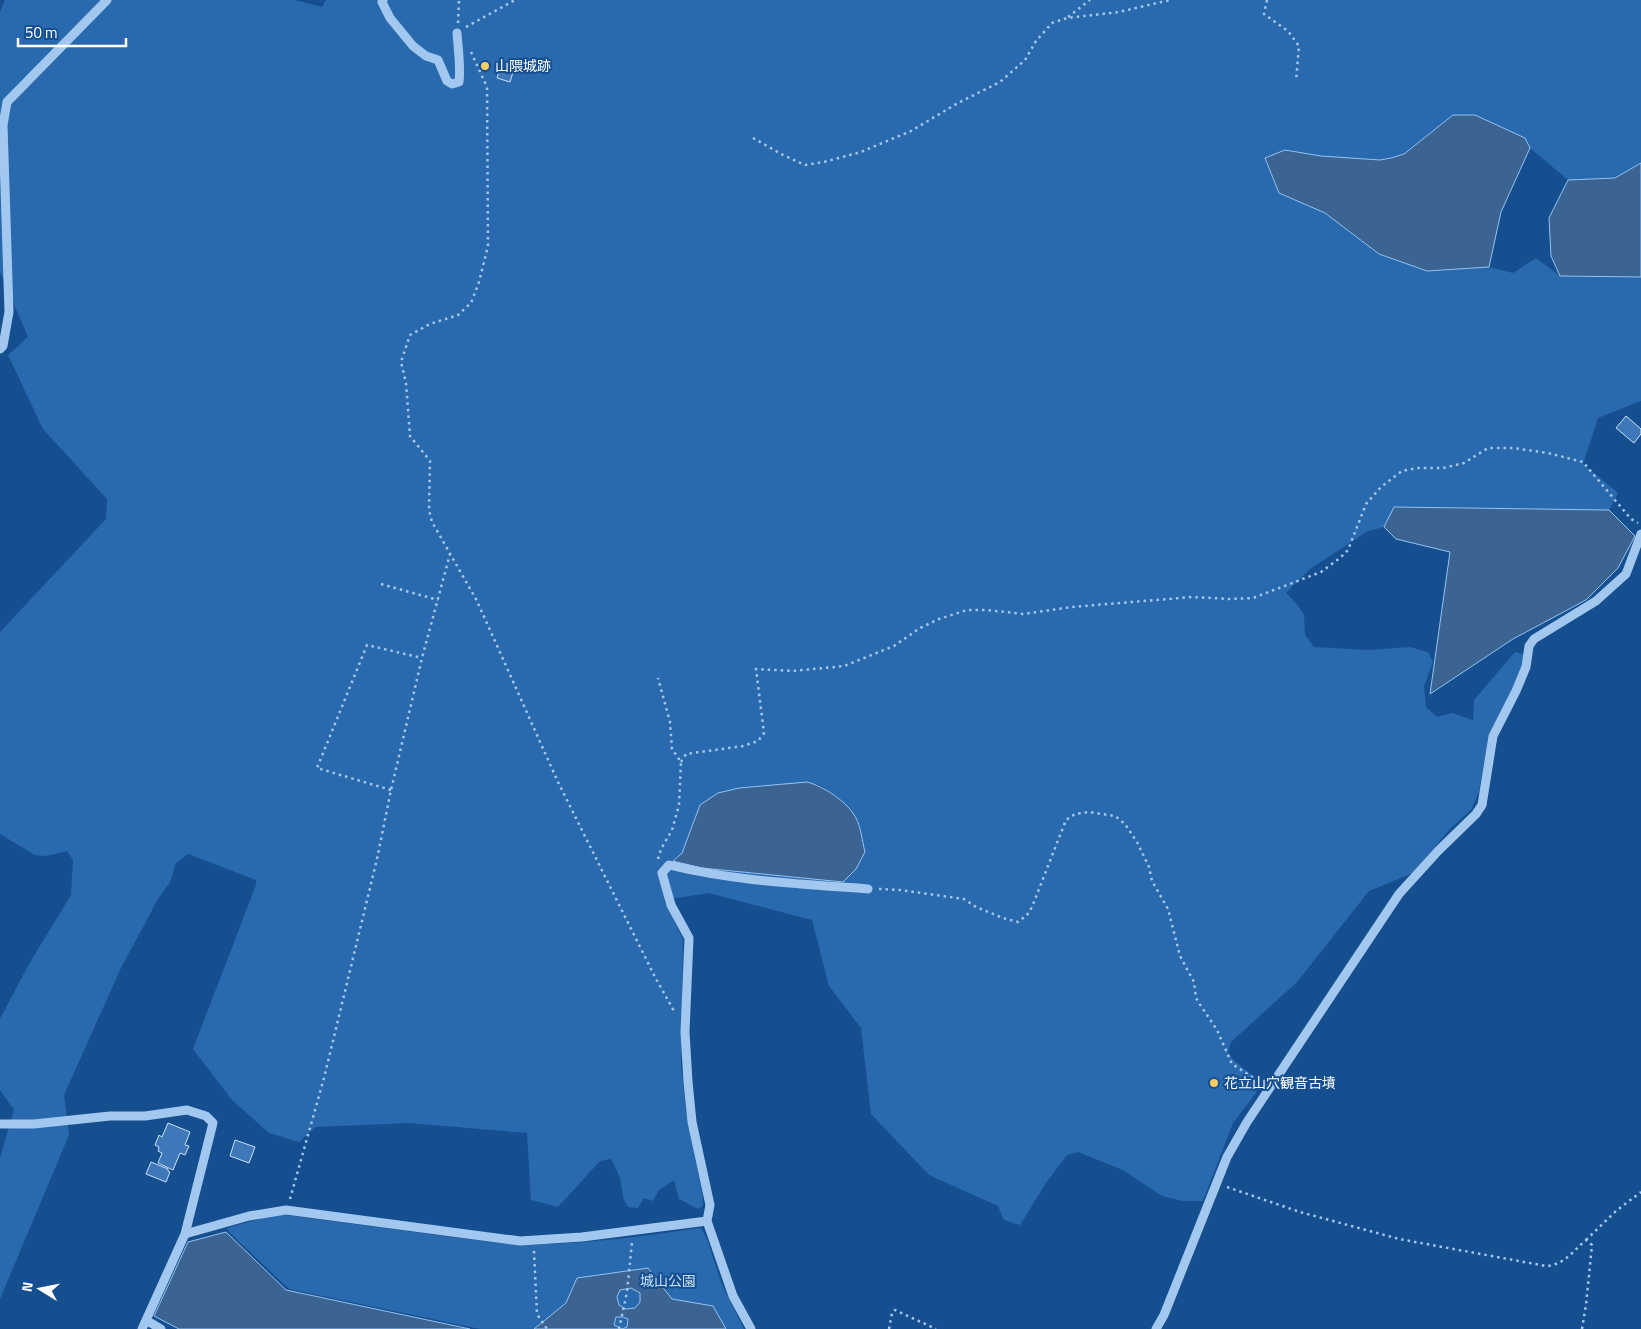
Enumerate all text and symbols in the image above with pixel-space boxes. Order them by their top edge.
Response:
scale bar [18,15,125,47]
text: 50 m [25,21,58,44]
place label: 山隈城跡 [495,55,551,76]
marker: 山隈城跡 [479,60,491,72]
place label: 花立山穴観音古墳 [1224,1072,1336,1093]
marker: 花立山穴観音古墳 [1208,1077,1220,1089]
north arrow [15,1264,65,1314]
park label: 城山公園 [640,1270,696,1291]
text: N [16,1280,38,1293]

